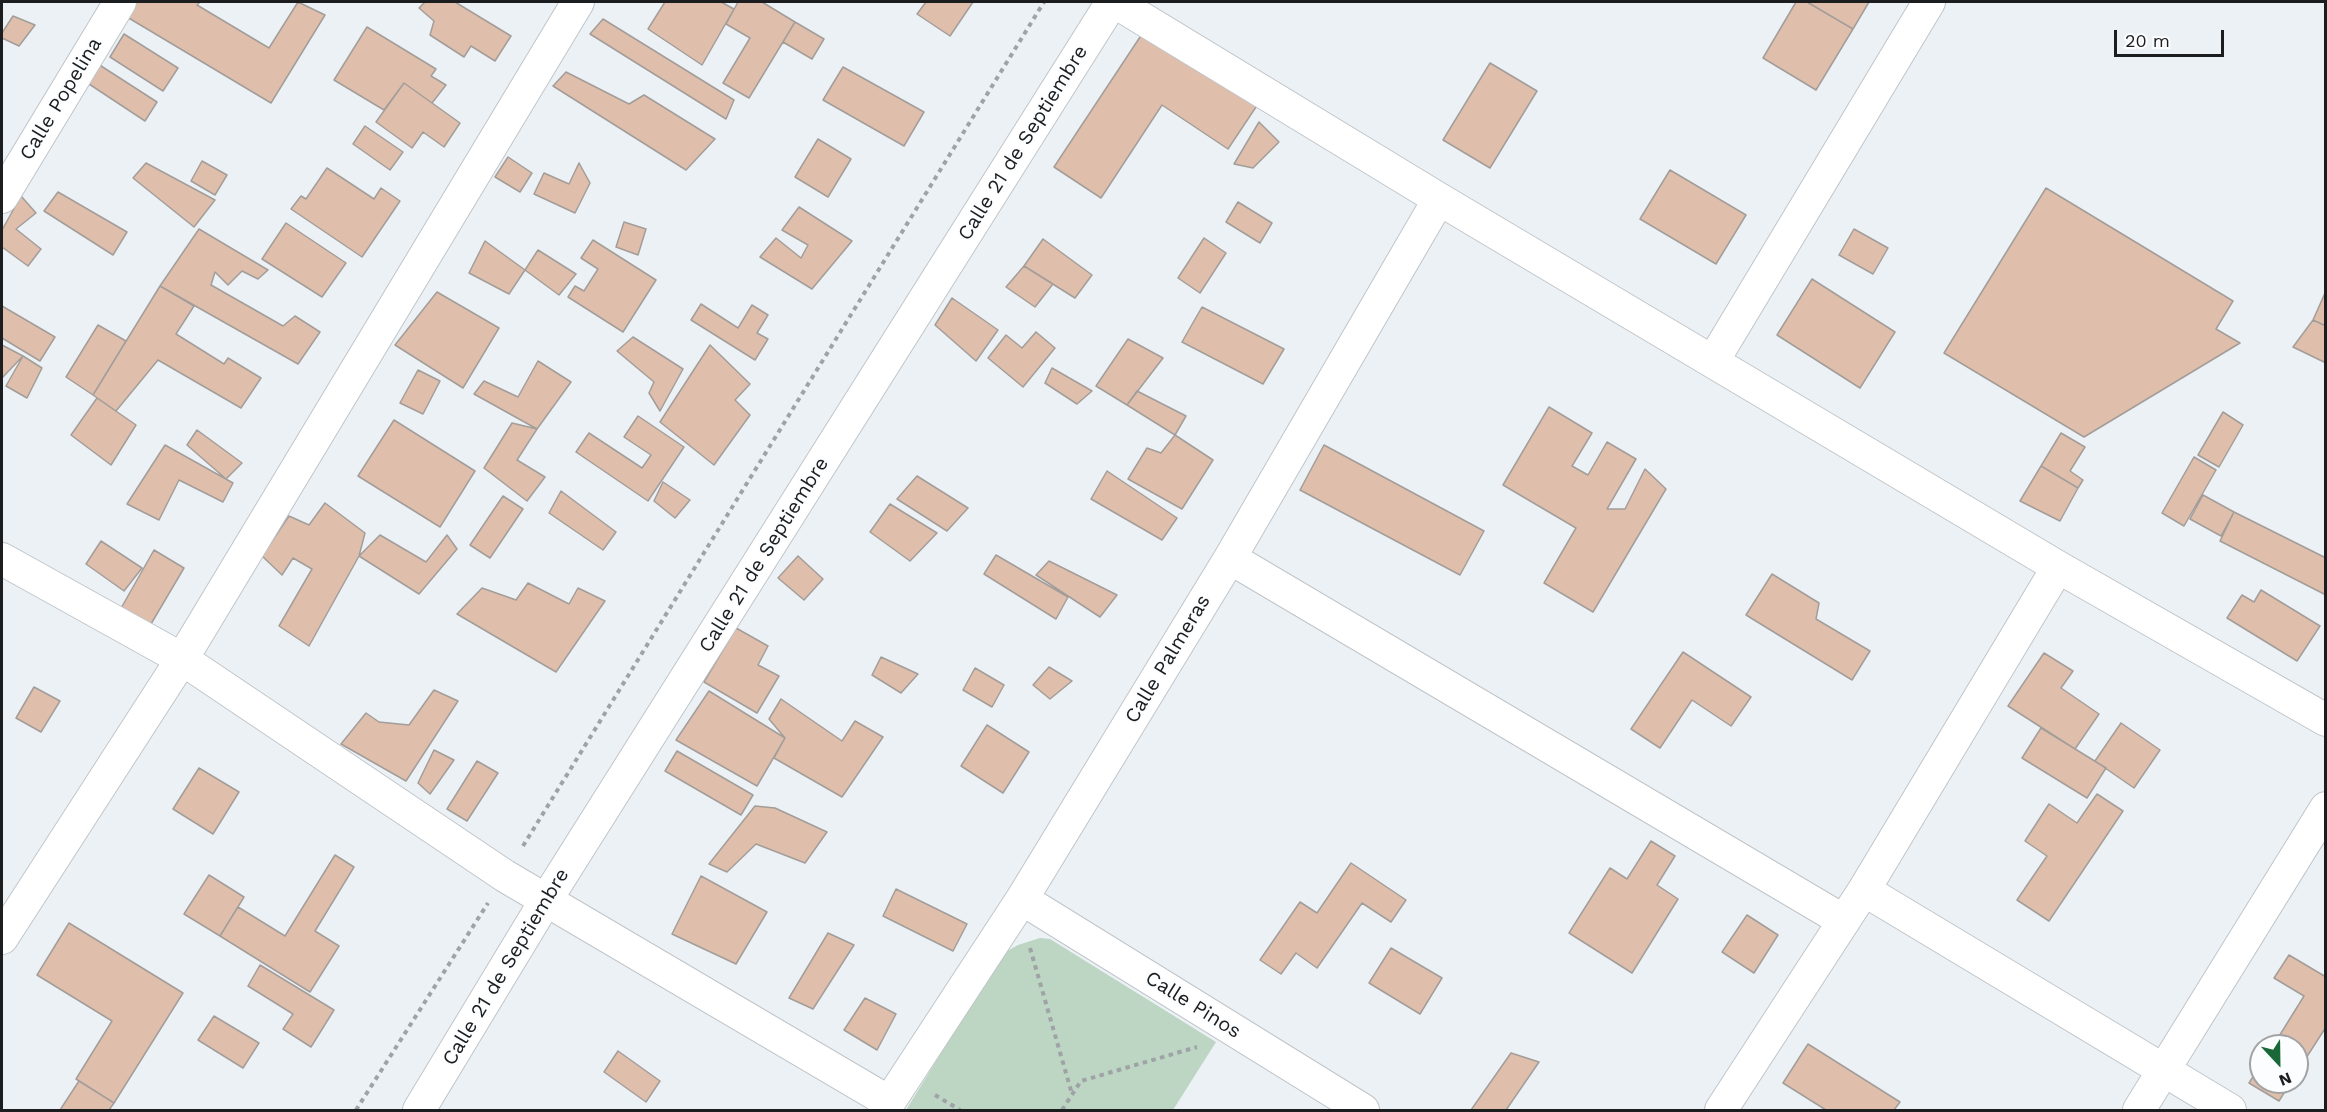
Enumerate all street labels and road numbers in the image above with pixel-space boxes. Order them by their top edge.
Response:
street label: Calle Popelina [15,33,107,165]
street label: Calle 21 de Septiembre [953,41,1093,245]
street label: Calle 21 de Septiembre [694,453,834,657]
street label: Calle Palmeras [1120,590,1216,728]
street label: Calle 21 de Septiembre [438,864,574,1070]
street label: Calle Pinos [1141,966,1245,1044]

